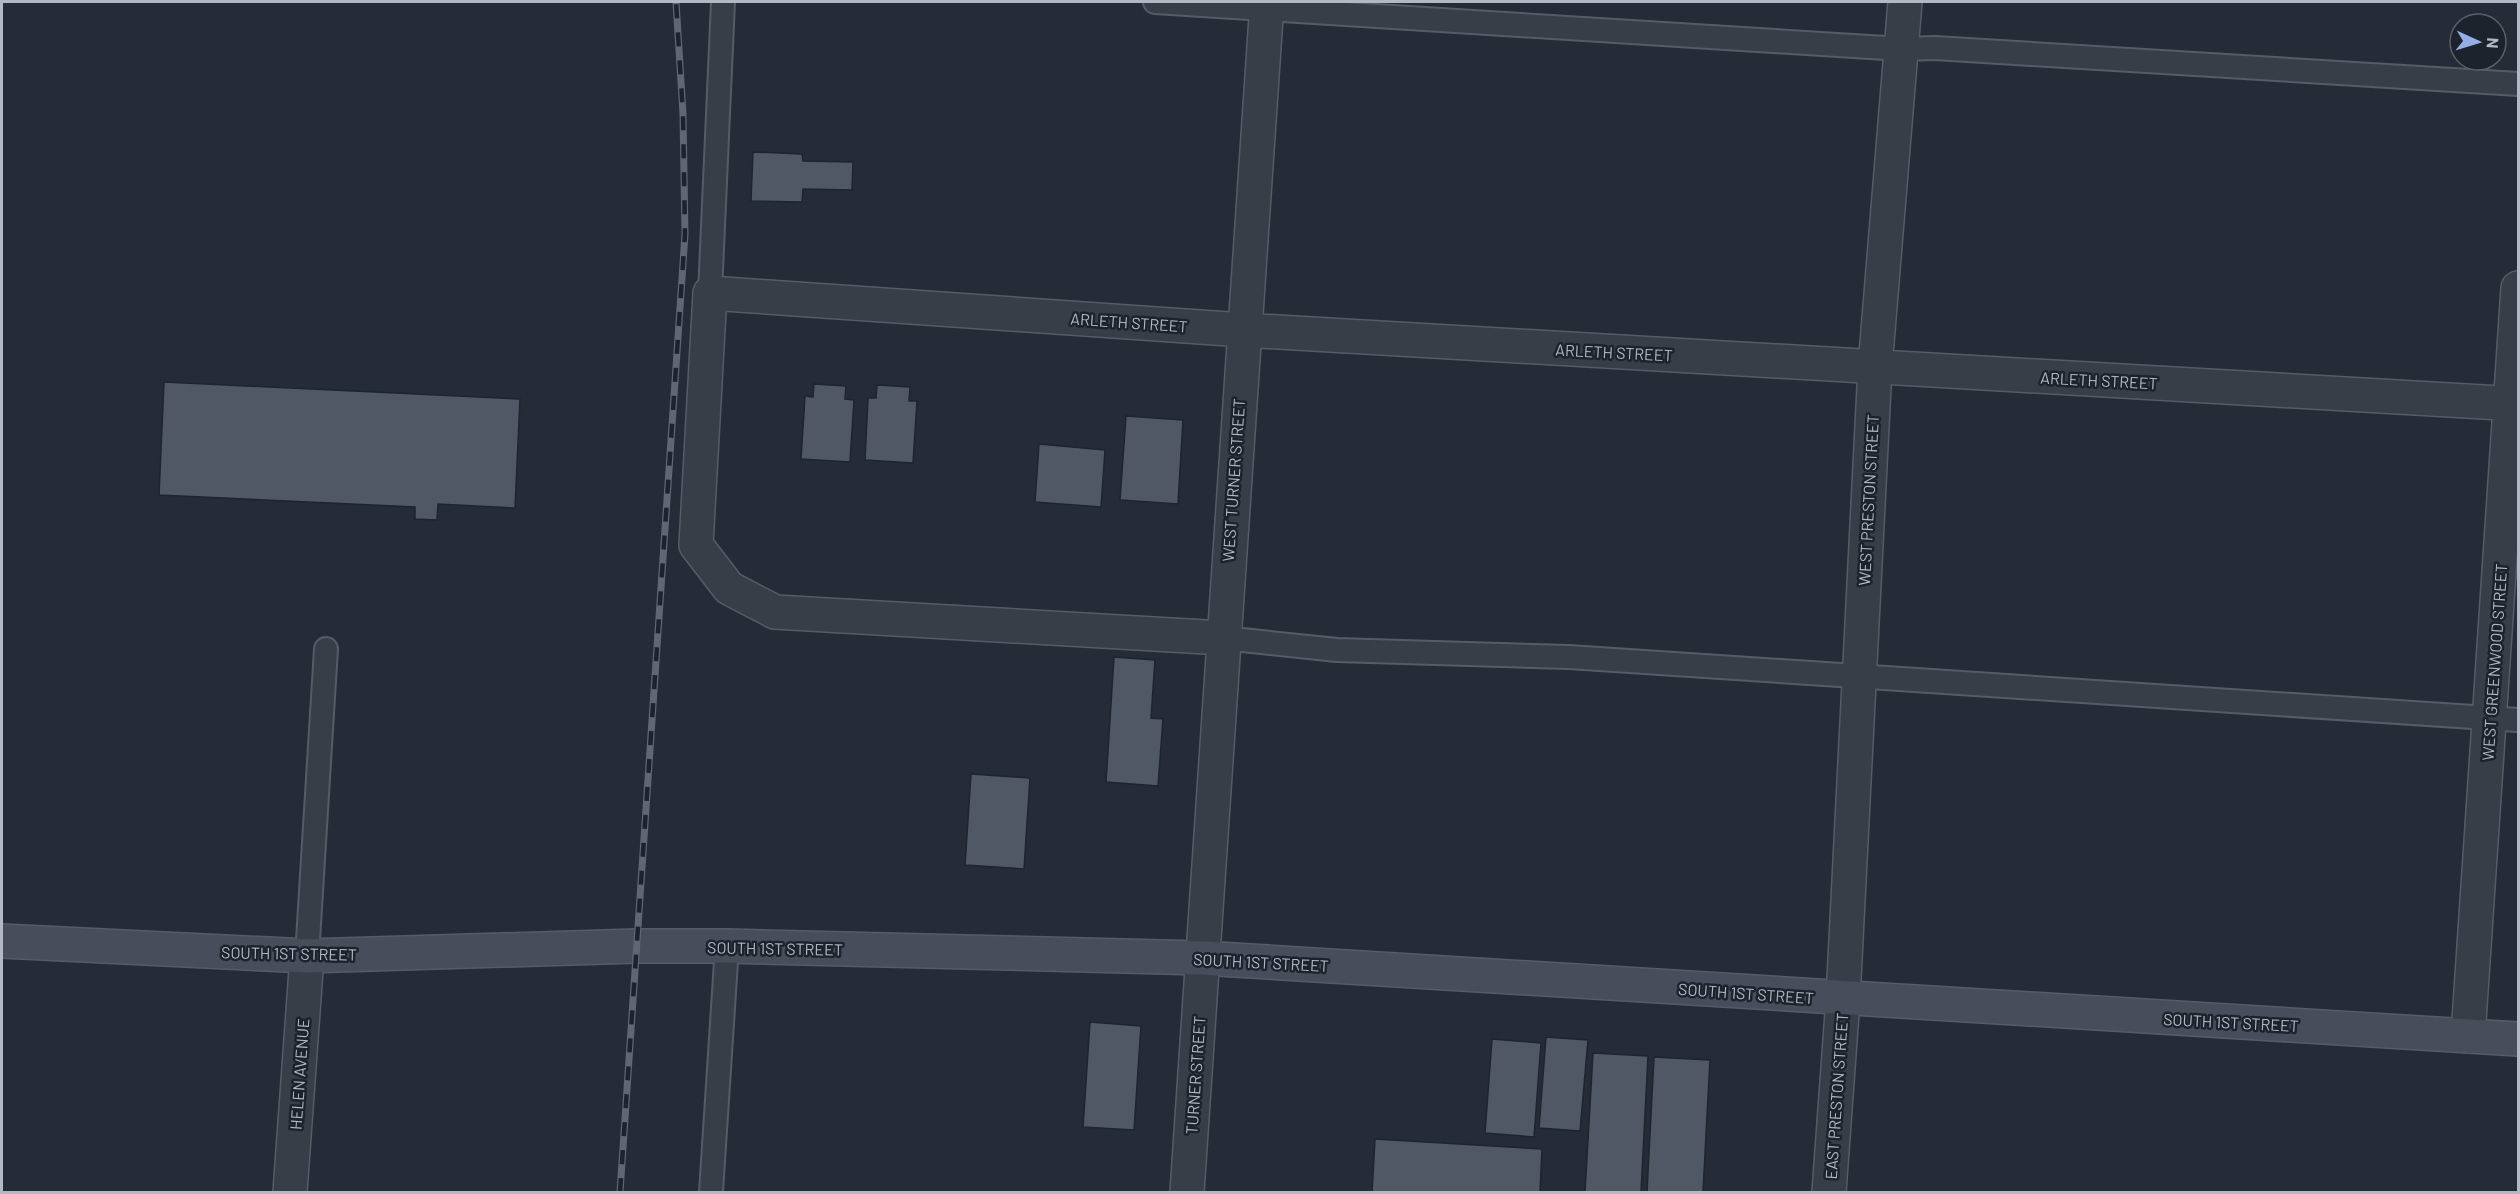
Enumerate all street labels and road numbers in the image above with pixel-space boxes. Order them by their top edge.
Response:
street label: ARLETH STREET [1070,308,1188,336]
street label: ARLETH STREET [1555,339,1673,365]
street label: ARLETH STREET [2040,367,2158,393]
street label: WEST TURNER STREET [1218,398,1248,562]
street label: WEST PRESTON STREET [1854,414,1882,586]
street label: WEST GREENWOOD STREET [2478,563,2510,761]
street label: SOUTH 1ST STREET [707,937,843,959]
street label: SOUTH 1ST STREET [221,942,357,964]
street label: SOUTH 1ST STREET [1193,949,1329,975]
street label: SOUTH 1ST STREET [1678,979,1814,1007]
street label: SOUTH 1ST STREET [2163,1009,2299,1035]
street label: EAST PRESTON STREET [1821,1012,1851,1180]
street label: TURNER STREET [1181,1015,1209,1135]
street label: HELEN AVENUE [286,1018,312,1130]

